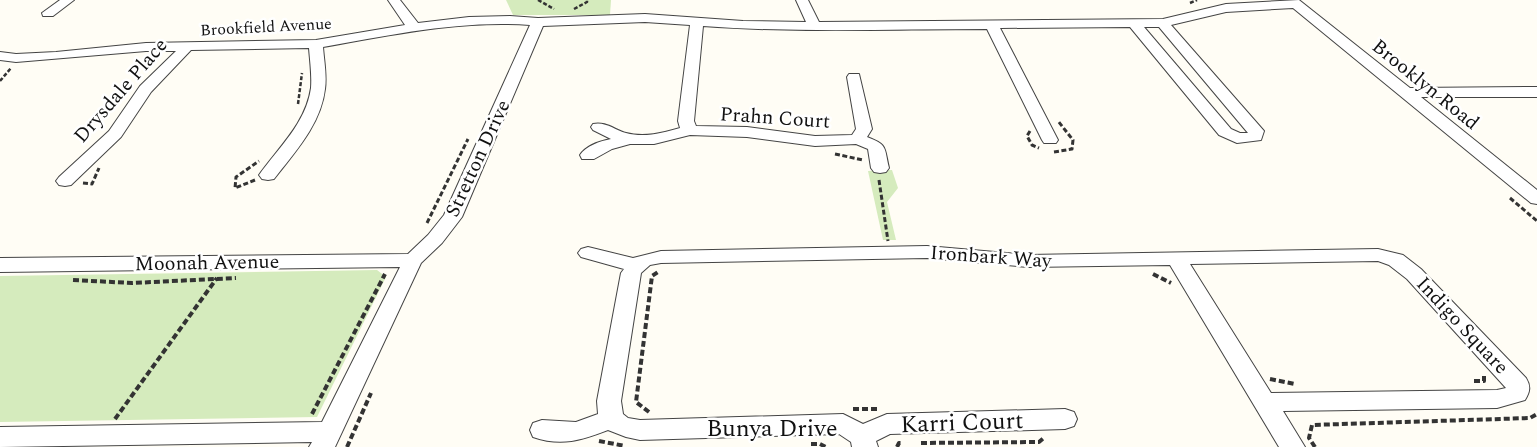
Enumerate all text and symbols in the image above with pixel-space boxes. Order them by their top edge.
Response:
street label: Brookfield Avenue [200,12,332,42]
street label: Drysdale Place [67,31,175,150]
street label: Brooklyn Road [1365,32,1486,138]
street label: Stretton Drive [438,95,518,222]
street label: Prahn Court [719,99,831,137]
street label: Ironbark Way [929,238,1054,276]
street label: Moonah Avenue [134,247,280,279]
street label: Indigo Square [1409,270,1516,381]
street label: Karri Court [900,403,1024,443]
street label: Bunya Drive [706,411,838,447]

